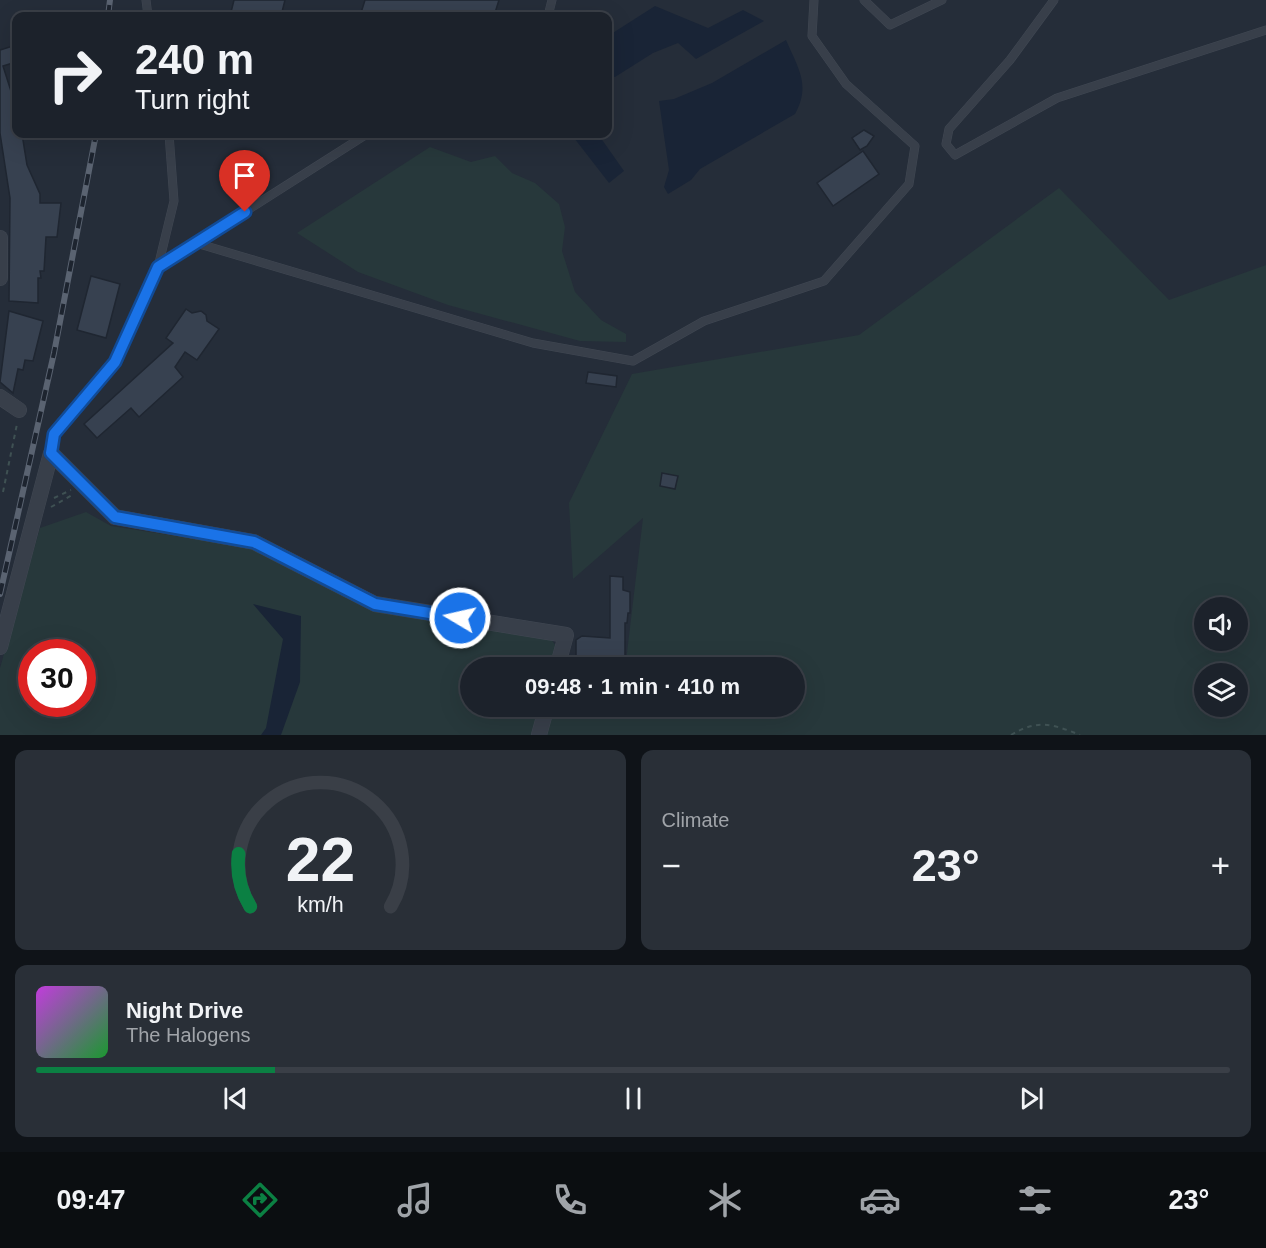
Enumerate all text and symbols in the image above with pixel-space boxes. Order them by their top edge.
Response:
icon: right [36,36,114,114]
text: 240 m [135,36,254,83]
text: Turn right [135,85,250,115]
pin [219,150,270,212]
icon: arrive [228,159,261,192]
position arrow [428,586,492,650]
map controls [1194,597,1248,717]
button: sound [1194,597,1248,651]
speed limit sign: 30 [18,639,96,717]
button: layers [1194,663,1248,717]
text: 09:48 · 1 min · 410 m [525,674,740,699]
text: Climate [662,809,729,831]
text: 22 [286,825,355,894]
text: 23° [912,840,980,891]
text: − [662,847,681,884]
text: + [1211,847,1230,884]
text: km/h [297,893,343,917]
text: Night Drive [126,998,243,1023]
text: The Halogens [126,1024,251,1046]
icon: previous [219,1082,252,1115]
icon: pause [617,1082,650,1115]
icon: next [1015,1082,1048,1115]
icon: directions [239,1179,281,1221]
icon: music [394,1179,436,1221]
icon: phone [549,1179,591,1221]
icon: climate [704,1179,746,1221]
icon: car [859,1179,901,1221]
icon: filters [1014,1179,1056,1221]
text: 09:47 [57,1185,126,1215]
text: 23° [1169,1185,1209,1215]

